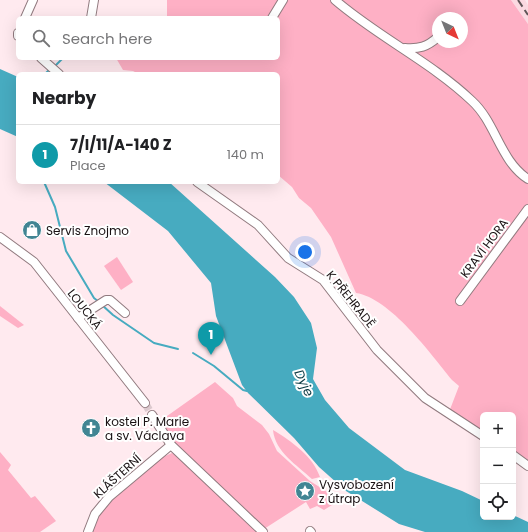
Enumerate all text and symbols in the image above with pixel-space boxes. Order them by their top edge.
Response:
north arrow [432,12,468,48]
search box [16,16,280,60]
icon: search [30,27,52,49]
text: Search here [62,28,152,49]
text: Nearby [32,86,96,110]
text: 7/I/11/A-140 Z [70,134,172,155]
text: 1 [43,145,47,164]
text: 140 m [227,145,264,164]
text: Place [70,156,105,175]
street label: KRAVÍ HORA [456,215,512,281]
shop icon: Servis Znojmo [21,219,43,241]
place label: Servis Znojmo [46,222,129,239]
your location [295,242,315,262]
street label: K PŘEHRADĚ [323,267,379,331]
street label: LOUCKÁ [64,285,106,333]
pin: 1 [198,322,224,355]
water label: Dyje [290,366,318,400]
map controls [480,412,516,520]
button: + [480,412,516,448]
place label: kostel P. Marie a sv. Václava [105,413,189,444]
church icon: kostel P. Marie a sv. Václava [80,417,102,439]
button: − [480,448,516,484]
street label: KLÁŠTERNÍ [89,450,145,502]
place label: Vysvobození z útrap [319,476,394,507]
place icon: Vysvobození z útrap [294,480,316,502]
button: locate [480,484,516,520]

